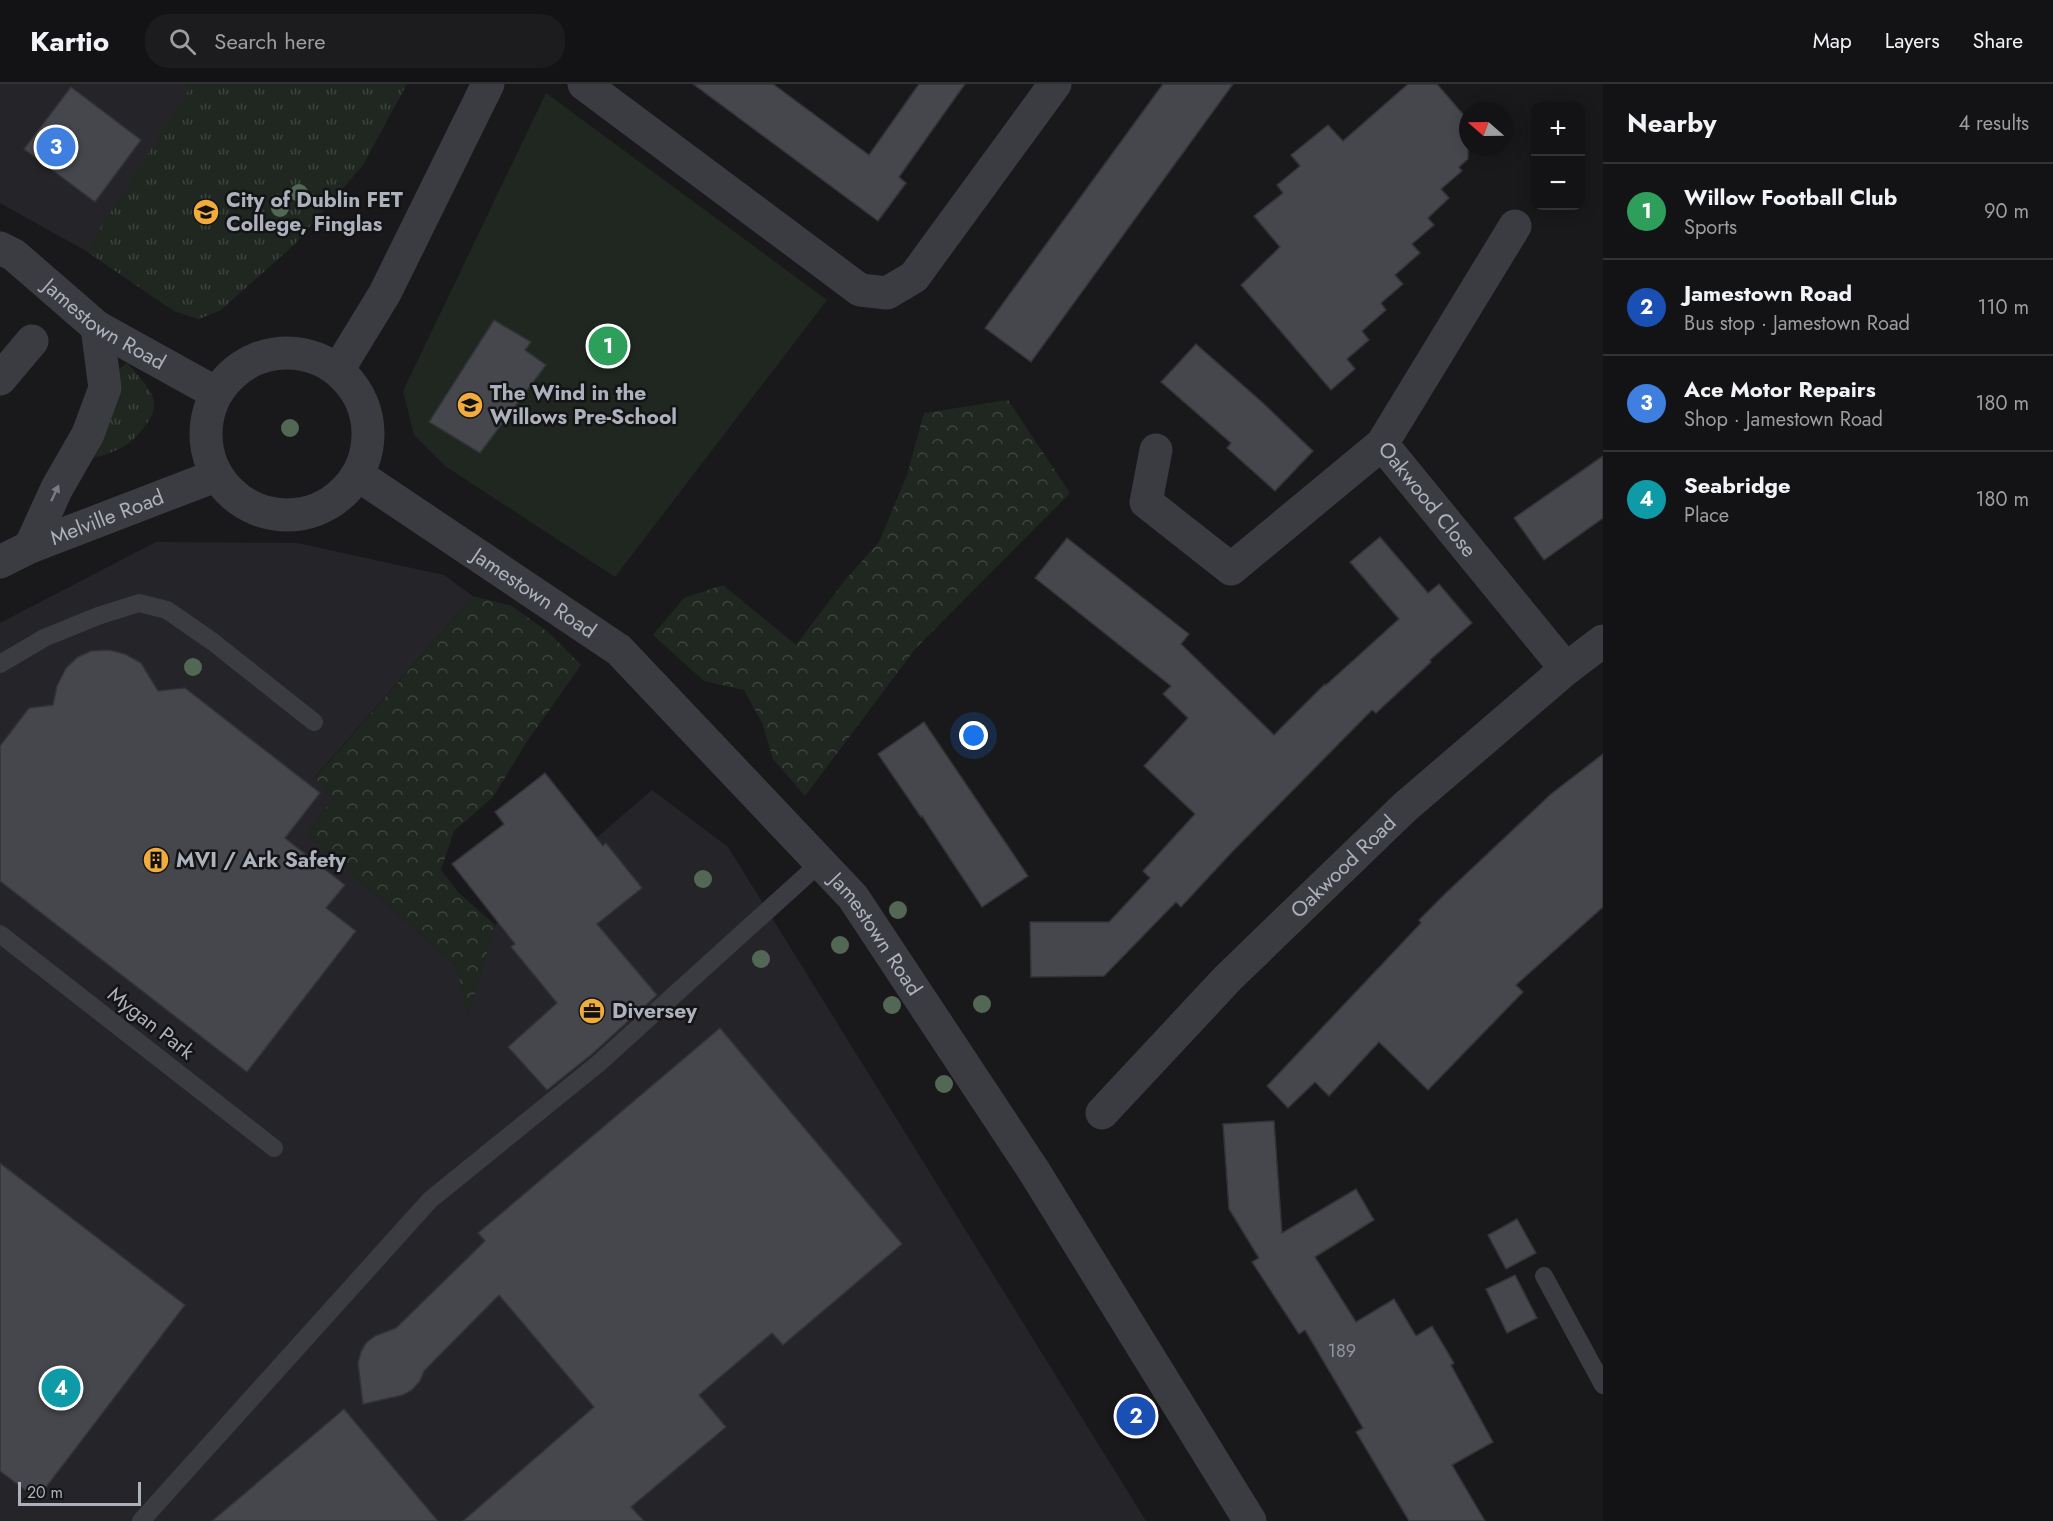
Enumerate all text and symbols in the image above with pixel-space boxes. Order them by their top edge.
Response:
search box [145,14,565,68]
text: Kartio [30,21,109,62]
icon: search [166,25,199,58]
text: Search here [214,25,326,57]
text: Map [1813,26,1852,56]
text: Layers [1885,26,1940,56]
text: Share [1973,26,2023,56]
north arrow [1459,102,1513,156]
map controls [1531,102,1585,210]
button: + [1531,102,1585,156]
text: Nearby [1627,104,1716,142]
text: 4 results [1958,109,2029,138]
pin: 3 [36,124,76,170]
button: − [1531,156,1585,210]
text: Willow Football Club [1684,181,1897,213]
place label: City of Dublin FET College, Finglas [226,185,403,239]
school or university icon: City of Dublin FET College, Finglas [191,197,221,227]
text: 1 [1641,197,1652,226]
text: 90 m [1984,197,2029,226]
text: Sports [1684,213,1737,242]
street label: Jamestown Road [34,269,171,377]
text: Jamestown Road [1684,277,1852,309]
text: 2 [1640,293,1653,322]
text: 110 m [1977,293,2029,322]
text: Bus stop · Jamestown Road [1684,309,1910,338]
pin: 1 [588,324,628,368]
text: Ace Motor Repairs [1684,373,1876,405]
place label: The Wind in the Willows Pre-School [490,378,677,432]
text: 3 [1640,389,1653,418]
text: 180 m [1975,389,2029,418]
school or university icon: The Wind in the Willows Pre-School [455,390,485,420]
text: Shop · Jamestown Road [1684,405,1883,434]
street label: Oakwood Close [1371,435,1484,564]
text: Seabridge [1684,469,1791,501]
street label: Melville Road [46,482,168,553]
one-way arrow [50,485,59,502]
text: 4 [1640,485,1653,514]
text: 180 m [1975,485,2029,514]
text: Place [1684,501,1729,530]
street label: Jamestown Road [463,539,602,646]
your location [959,721,988,750]
street label: Oakwood Road [1284,808,1403,925]
building icon: MVI / Ark Safety [141,845,171,875]
place label: MVI / Ark Safety [176,845,347,875]
street label: Jamestown Road [820,864,929,1002]
street label: Mygan Park [101,980,201,1067]
office icon: Diversey [577,996,607,1026]
place label: Diversey [612,996,698,1026]
house number: 189 [1328,1338,1356,1364]
pin: 4 [42,1366,80,1410]
pin: 2 [1116,1394,1156,1438]
scale bar [18,1479,141,1506]
text: 20 m [27,1481,63,1504]

